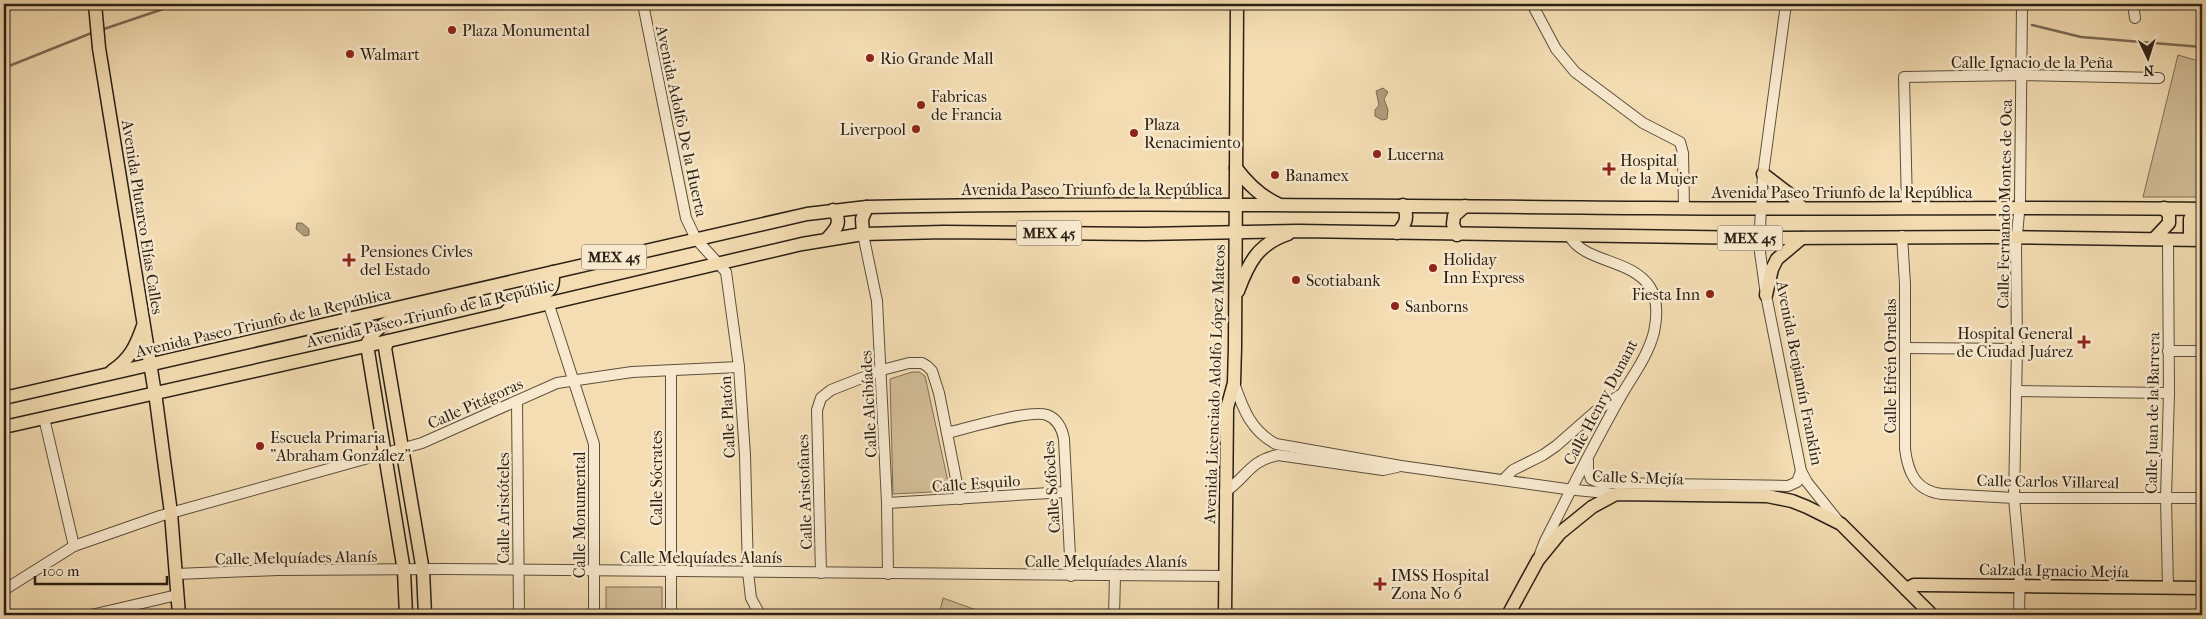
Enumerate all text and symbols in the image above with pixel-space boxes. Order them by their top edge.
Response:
place label: Plaza Monumental [462,21,590,40]
street label: Avenida Adolfo De la Huerta [652,23,711,219]
marker: Plaza Monumental [446,24,458,36]
north arrow [2124,32,2174,82]
place label: Walmart [359,45,420,64]
marker: Walmart [344,48,356,60]
place label: Rio Grande Mall [880,49,994,68]
marker: Rio Grande Mall [864,52,876,64]
street label: Calle Ignacio de la Peña [1951,53,2114,72]
text: N [2143,62,2155,79]
place label: Fabricas de Francia [931,87,1003,124]
marker: Fabricas de Francia [915,99,927,111]
street label: Calle Fernando Montes de Oca [1993,99,2016,309]
place label: Plaza Renacimiento [1144,115,1241,152]
street label: Avenida Plutarco Elías Calles [118,117,167,316]
place label: Liverpool [840,120,907,139]
marker: Liverpool [910,123,922,135]
marker: Plaza Renacimiento [1128,127,1140,139]
place label: Lucerna [1387,145,1445,164]
marker: Lucerna [1371,148,1383,160]
place label: Hospital de la Mujer [1620,151,1698,188]
marker: Hospital de la Mujer [1602,162,1616,176]
place label: Banamex [1285,166,1350,185]
marker: Banamex [1269,169,1281,181]
street label: Avenida Paseo Triunfo de la República [960,180,1223,199]
street label: Avenida Paseo Triunfo de la República [1710,183,1973,202]
road number: MEX 45 [1016,220,1082,246]
road number: MEX 45 [1718,226,1782,250]
place label: Pensiones Civles del Estado [360,242,473,279]
road number: MEX 45 [582,244,646,270]
street label: Avenida Licenciado Adolfo López Mateos [1200,244,1229,525]
place label: Holiday Inn Express [1443,250,1524,287]
marker: Pensiones Civles del Estado [342,253,356,267]
marker: Holiday Inn Express [1427,262,1439,274]
place label: Scotiabank [1306,271,1381,290]
marker: Scotiabank [1290,274,1302,286]
street label: Avenida Paseo Triunfo de la Repúblic [303,276,556,352]
street label: Avenida Benjamín Franklin [1772,278,1827,468]
street label: Avenida Paseo Triunfo de la República [133,284,393,361]
place label: Fiesta Inn [1632,285,1701,304]
marker: Fiesta Inn [1704,288,1716,300]
place label: Sanborns [1405,297,1468,316]
street label: Calle Efrén Ornelas [1881,298,1900,433]
marker: Sanborns [1389,300,1401,312]
place label: Hospital General de Ciudad Juárez [1957,324,2074,361]
street label: Calle Juan de la Barrera [2142,331,2163,494]
marker: Hospital General de Ciudad Juárez [2077,335,2091,349]
street label: Calle Henry Dunant [1559,336,1642,468]
street label: Calle Alcibíades [856,350,881,458]
street label: Calle Pitágoras [425,374,526,433]
street label: Calle Platón [716,374,739,459]
place label: Escuela Primaria "Abraham González" [270,428,411,465]
street label: Calle Sócrates [647,430,666,526]
street label: Calle Aristofanes [793,434,816,550]
marker: Escuela Primaria "Abraham González" [254,440,266,452]
street label: Calle Sófocles [1039,440,1064,534]
street label: Calle Monumental [570,451,589,578]
street label: Calle Aristóteles [494,452,513,564]
street label: Calle S. Mejía [1592,466,1685,489]
street label: Calle Esquilo [931,471,1021,496]
street label: Calle Carlos Villareal [1976,471,2120,492]
street label: Calle Melquíades Alanís [215,547,377,568]
street label: Calle Melquíades Alanís [620,548,782,567]
street label: Calle Melquíades Alanís [1025,552,1187,571]
scale bar [35,554,168,586]
street label: Calzada Ignacio Mejía [1979,560,2130,581]
text: 100 m [42,562,80,580]
place label: IMSS Hospital Zona No 6 [1391,566,1490,603]
marker: IMSS Hospital Zona No 6 [1373,577,1387,591]

